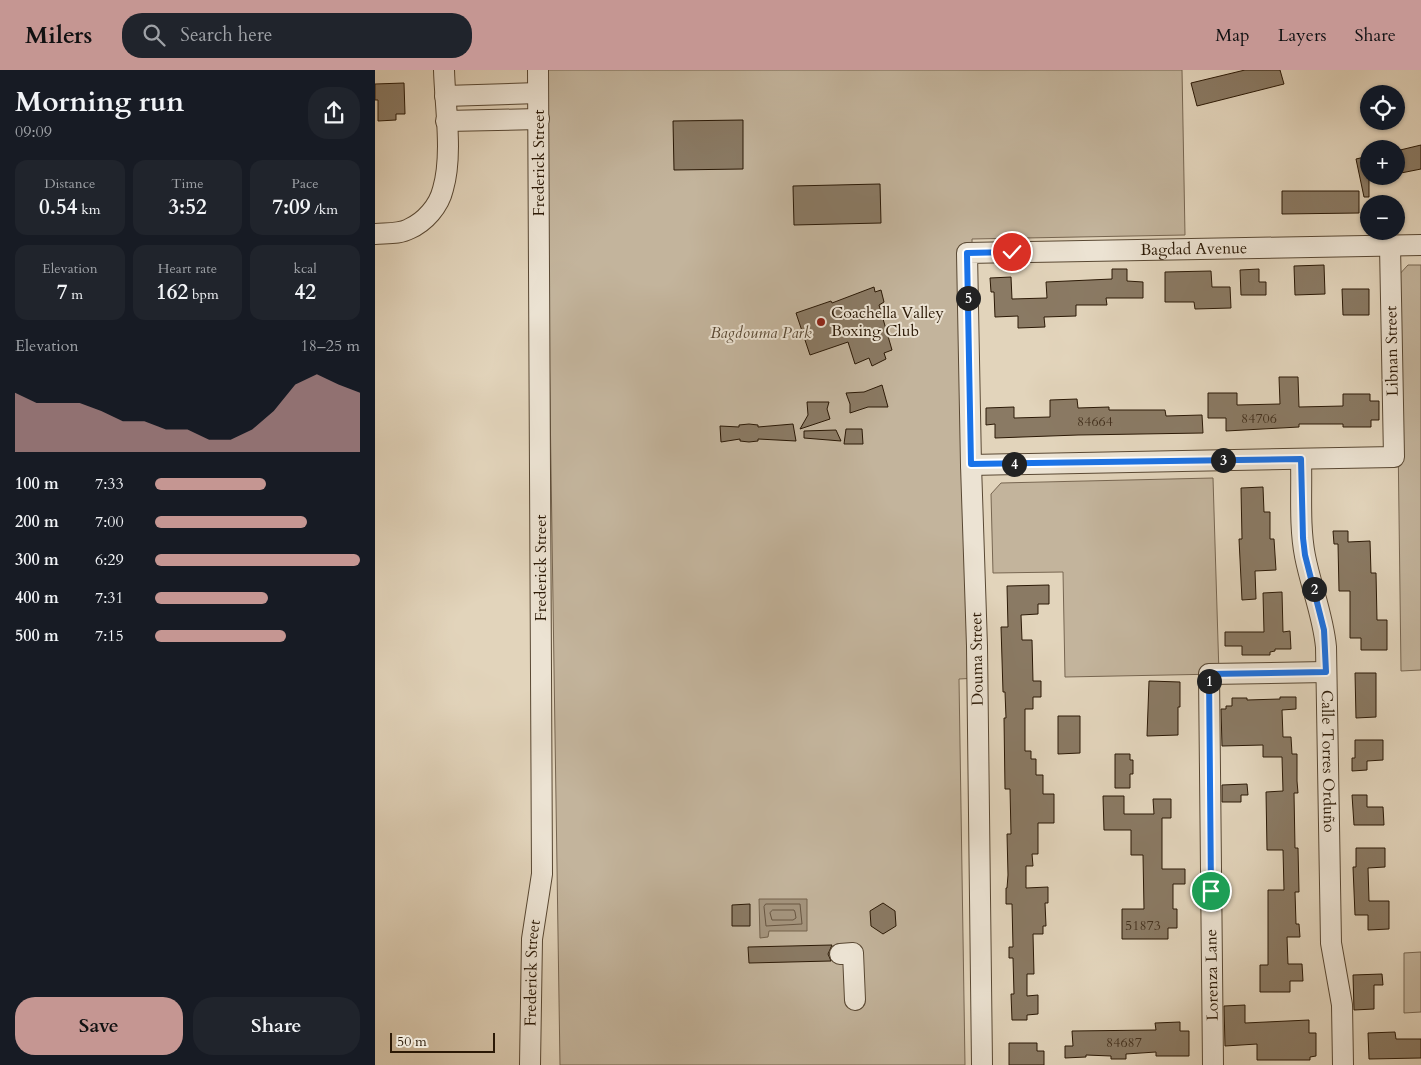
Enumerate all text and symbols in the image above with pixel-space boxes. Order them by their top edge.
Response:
search box [122,13,472,58]
text: Milers [25,19,92,52]
icon: search [140,21,168,49]
text: Search here [180,22,272,48]
text: Map [1215,23,1250,48]
text: Layers [1278,23,1327,48]
text: Share [1355,23,1396,48]
text: Morning run [15,83,184,121]
map controls [1360,85,1405,240]
button: locate [1360,85,1405,130]
button: share [308,87,360,139]
street label: Frederick Street [528,110,550,216]
text: 09:09 [15,121,52,143]
button: + [1360,140,1405,185]
text: Distance [44,174,95,193]
text: Time [171,174,204,193]
text: Pace [292,174,319,193]
text: 0.54 [39,193,77,222]
text: 3:52 [168,193,207,222]
text: 7:09 [272,193,311,222]
button: − [1360,195,1405,240]
text: km [77,200,101,219]
text: /km [311,200,338,219]
pin [991,231,1033,273]
street label: Bagdad Avenue [1140,237,1247,261]
icon: check [998,238,1026,266]
text: Elevation [42,259,98,278]
text: Heart rate [158,259,217,278]
text: kcal [293,259,317,278]
text: 7 [57,278,67,307]
text: 162 [156,278,188,307]
text: 42 [294,278,316,307]
text: m [67,285,83,304]
text: bpm [188,285,219,304]
pin: 5 [955,286,981,310]
text: 5 [965,289,972,308]
place label: Coachella Valley Boxing Club [831,302,945,342]
street label: Libnan Street [1380,305,1404,397]
marker: Coachella Valley Boxing Club [815,316,827,328]
park label: Bagdouma Park [710,322,812,344]
text: Elevation [15,335,79,357]
text: 18–25 m [301,335,360,357]
house number: 84706 [1241,409,1277,428]
house number: 84664 [1077,412,1113,431]
pin: 3 [1211,448,1235,472]
text: 3 [1220,451,1227,470]
pin: 4 [1001,452,1027,476]
text: 4 [1011,455,1018,474]
text: 100 m [15,473,59,495]
text: 7:33 [95,473,124,495]
text: 200 m [15,511,59,533]
text: 7:00 [95,511,124,533]
street label: Frederick Street [530,515,552,621]
text: 300 m [15,549,59,571]
text: 6:29 [95,549,124,571]
pin: 2 [1301,576,1327,602]
text: 2 [1311,580,1318,599]
text: 400 m [15,587,59,609]
text: 7:31 [95,587,124,609]
street label: Douma Street [965,612,989,706]
text: 500 m [15,625,59,647]
text: 7:15 [95,625,124,647]
pin: 1 [1197,668,1221,694]
text: 1 [1206,672,1213,691]
street label: Calle Torres Orduño [1316,690,1340,833]
pin [1190,870,1232,912]
icon: arrive [1197,877,1225,905]
house number: 51873 [1125,916,1161,935]
street label: Frederick Street [520,918,546,1027]
street label: Lorenza Lane [1200,929,1224,1021]
button: Save [15,997,183,1055]
button: Share [193,997,360,1055]
scale bar [390,1030,495,1053]
text: 50 m [397,1032,427,1051]
house number: 84687 [1106,1033,1142,1052]

